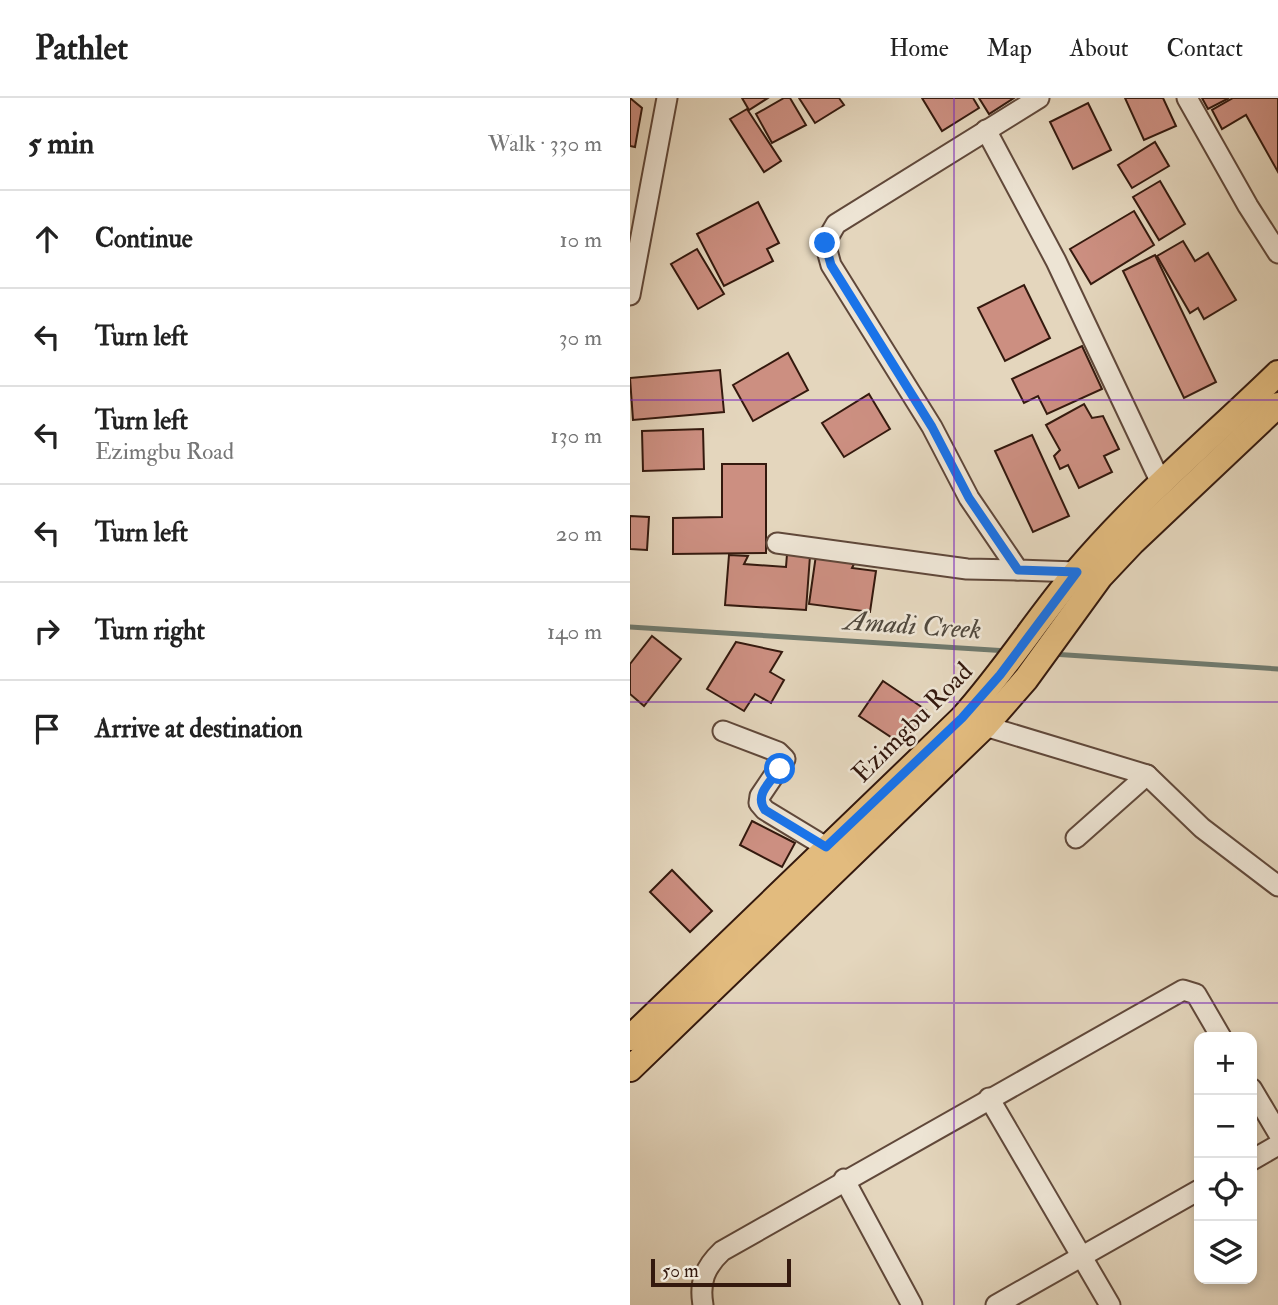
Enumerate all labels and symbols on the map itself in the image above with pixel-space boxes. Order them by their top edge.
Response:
route end [809,227,840,258]
water label: Amadi Creek [840,603,983,648]
street label: Ezimgbu Road [846,656,980,790]
route start [764,753,795,784]
scale bar [651,1256,791,1288]

